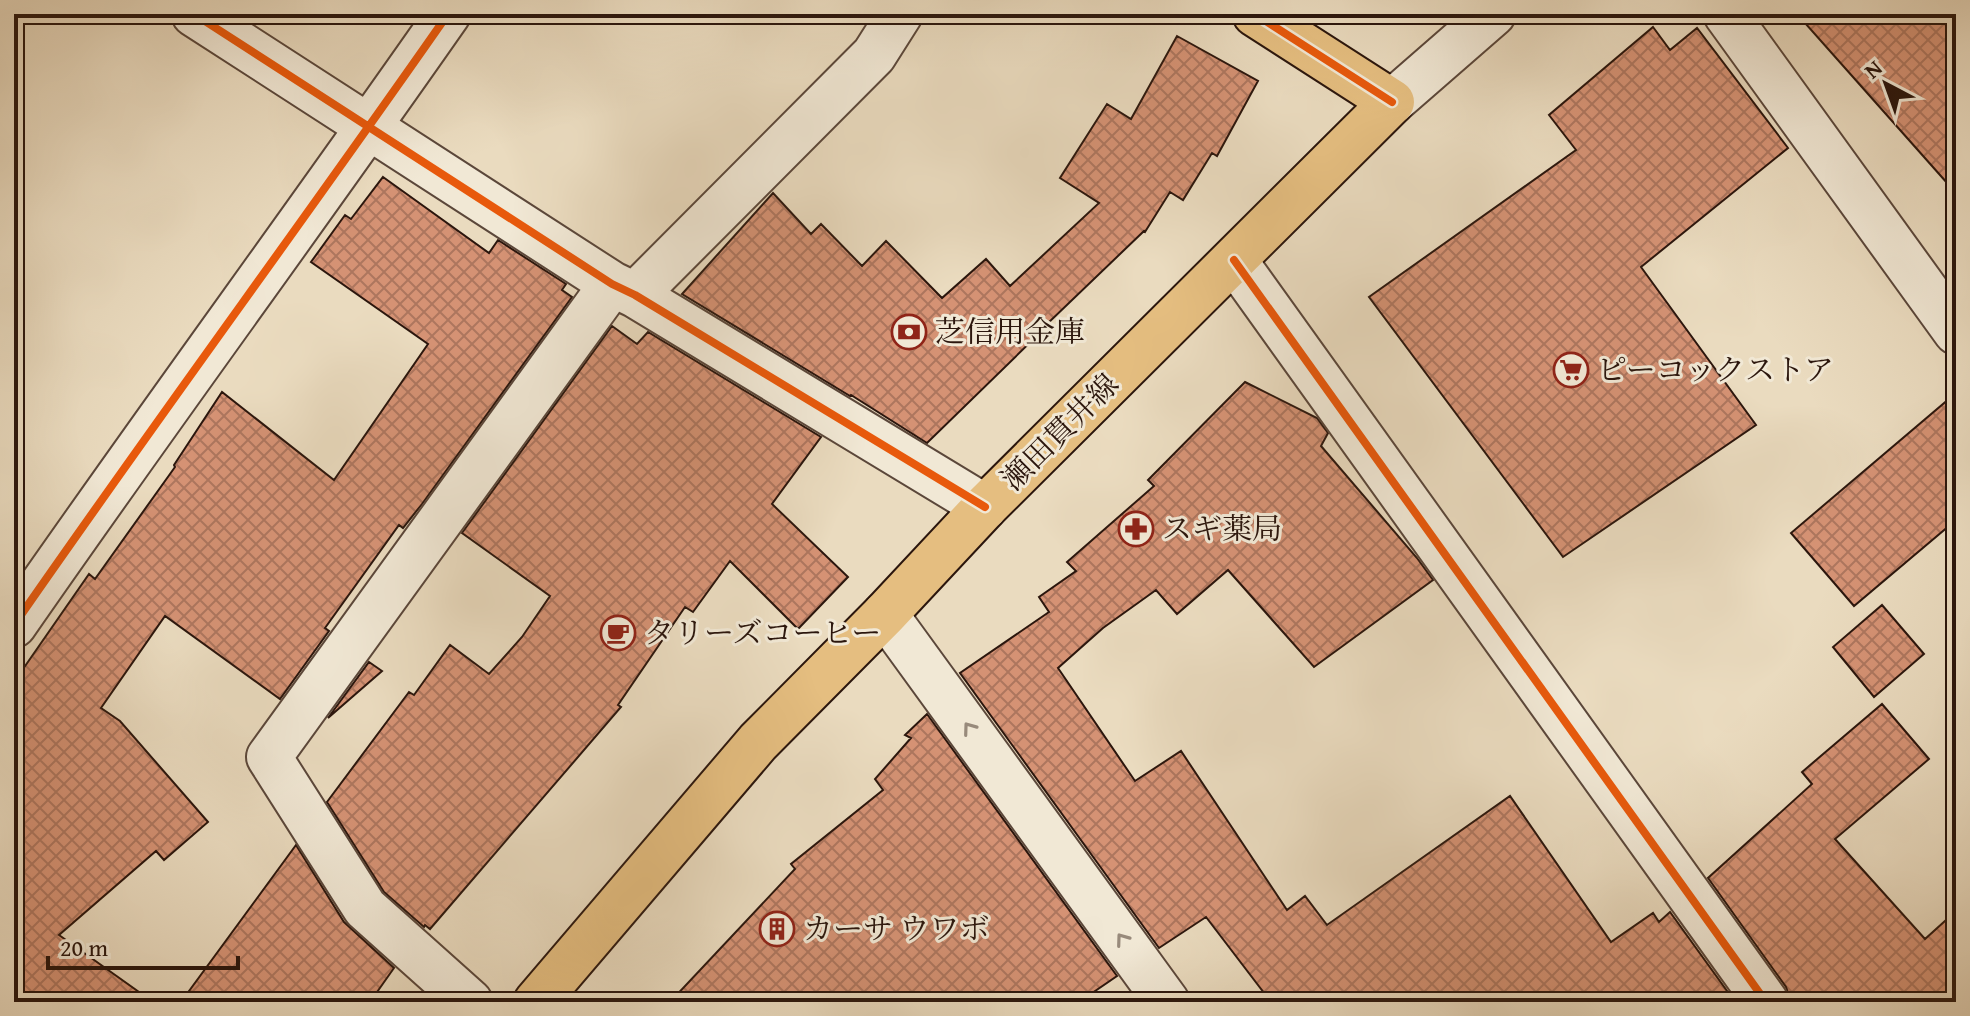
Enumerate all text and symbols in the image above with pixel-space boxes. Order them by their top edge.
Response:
north arrow [1846,44,1926,124]
text: N [1857,52,1889,86]
place label: 芝信用金庫 [935,309,1085,353]
bank icon: 芝信用金庫 [890,313,928,351]
place label: ピーコックストア [1597,347,1834,391]
supermarket icon: ピーコックストア [1552,351,1590,389]
street label: 瀬田貫井線 [991,363,1128,500]
place label: スギ薬局 [1162,506,1282,550]
pharmacy icon: スギ薬局 [1117,510,1155,548]
place label: タリーズコーヒー [644,610,881,654]
cafe icon: タリーズコーヒー [599,614,637,652]
one-way arrow [964,723,978,737]
place label: カーサ ウワボ [803,906,990,950]
building icon: カーサ ウワボ [758,910,796,948]
scale bar [48,920,238,970]
text: 20 m [60,930,108,965]
one-way arrow [1117,933,1131,947]

